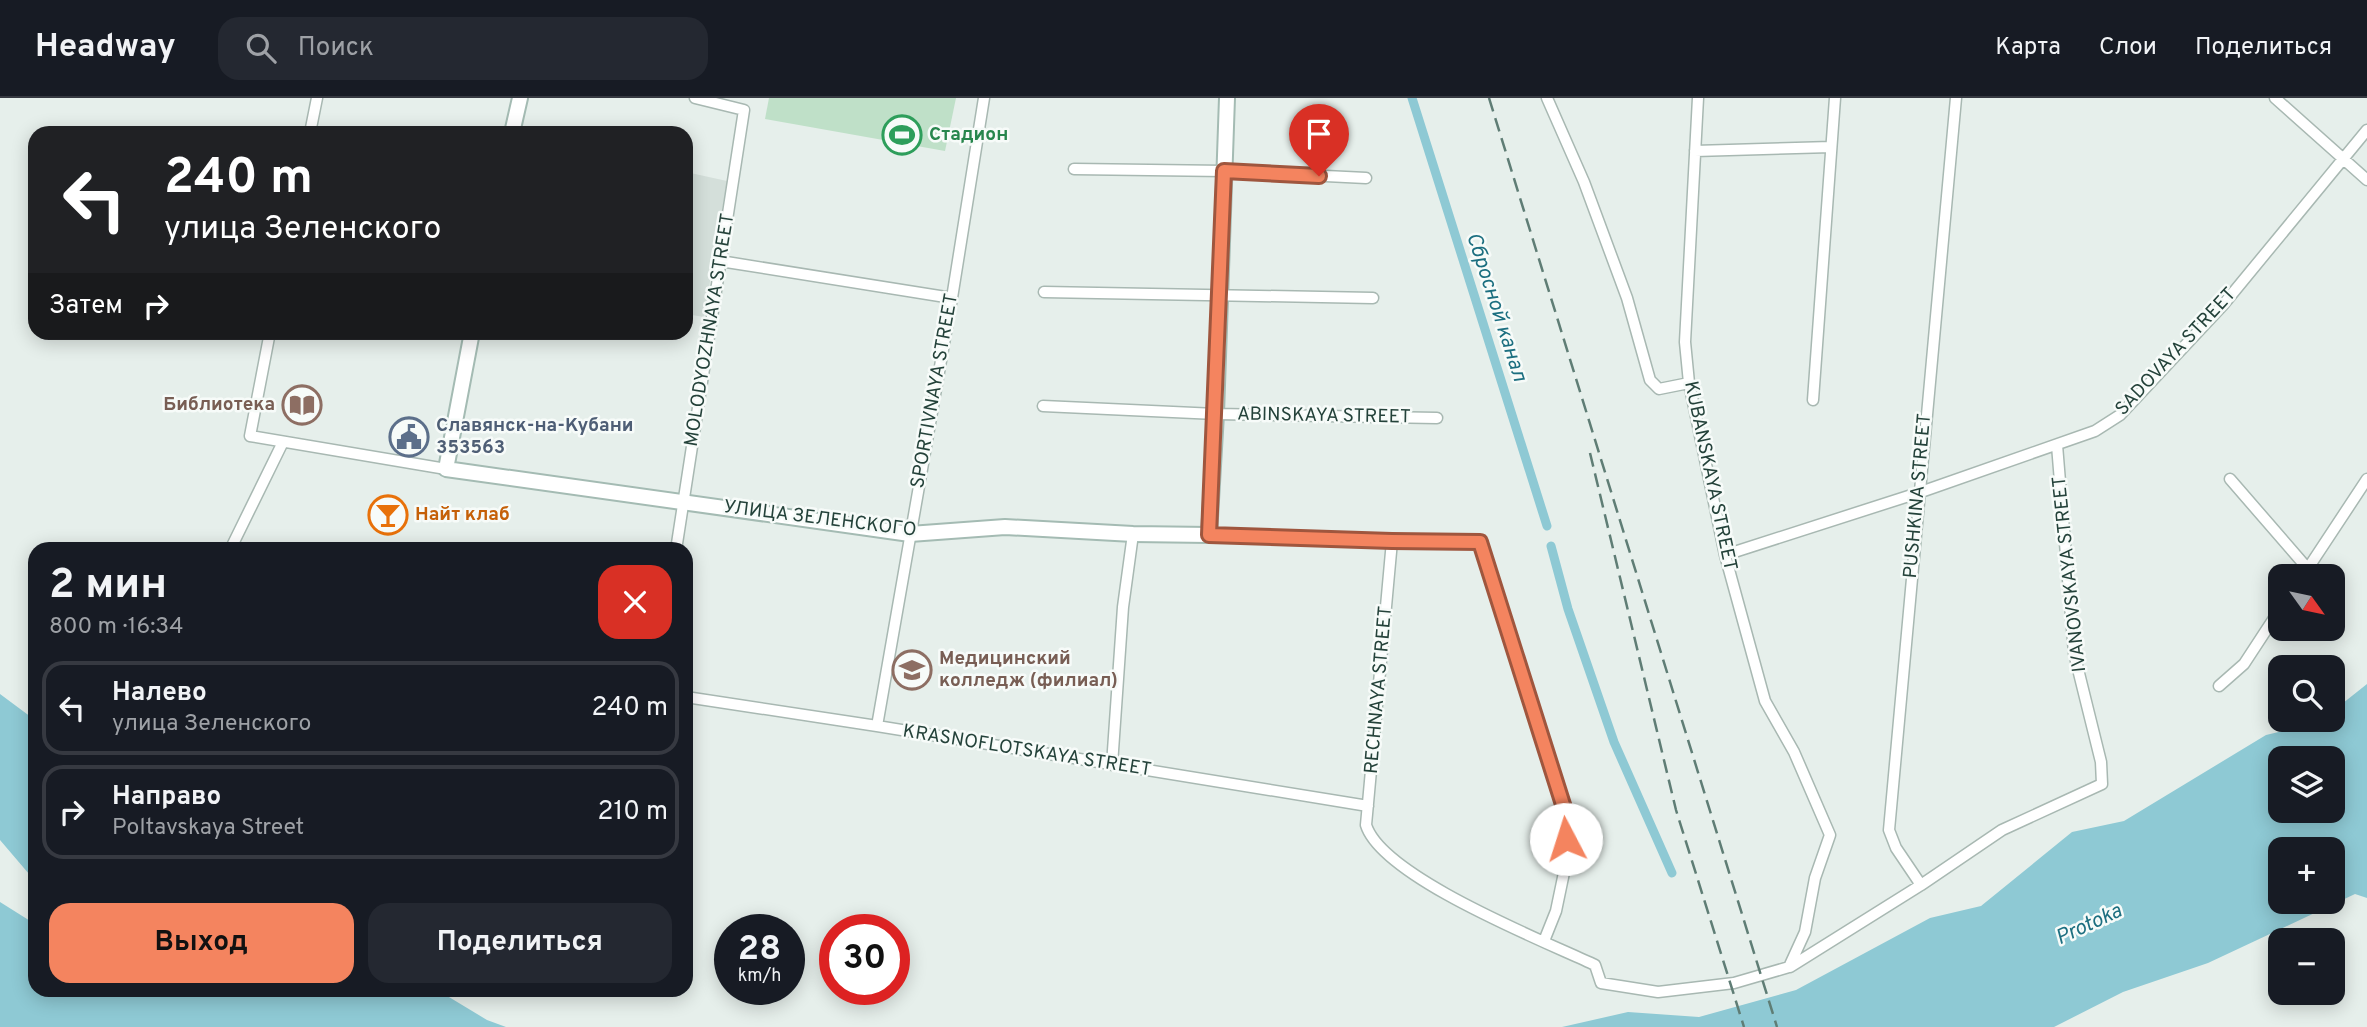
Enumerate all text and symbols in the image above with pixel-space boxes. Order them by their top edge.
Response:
search box [218,17,708,80]
text: Headway [35,27,176,69]
icon: search [242,29,280,67]
text: Поиск [298,32,374,65]
text: Карта [1995,33,2061,63]
text: Слои [2099,33,2157,63]
text: Поделиться [2195,33,2332,63]
pin [1289,104,1349,176]
sports icon: Стадион [881,114,923,156]
icon: arrive [1300,115,1338,153]
place label: Стадион [929,123,1008,147]
text: 240 m [164,149,313,211]
icon: left [49,154,140,245]
text: улица Зеленского [164,210,441,250]
street label: MOLODYOZHNAYA STREET [680,212,740,448]
water label: Сбросной канал [1459,229,1533,386]
street label: SADOVAYA STREET [2110,283,2242,421]
icon: right [137,287,175,325]
text: Затем [49,290,123,323]
street label: SPORTIVNAYA STREET [906,292,964,490]
street label: KUBANSKAYA STREET [1678,379,1742,573]
library icon: Библиотека [281,384,323,426]
place label: Библиотека [163,393,275,417]
street label: ABINSKAYA STREET [1237,402,1411,430]
street label: PUSHKINA STREET [1899,413,1937,579]
place label: Славянск-на-Кубани 353563 [436,414,634,460]
public building icon: Славянск-на-Кубани 353563 [388,416,430,458]
street label: IVANOVSKAYA STREET [2048,475,2092,673]
bar icon: Найт клаб [367,494,409,536]
street label: УЛИЦА ЗЕЛЕНСКОГО [722,495,918,543]
place label: Найт клаб [415,503,510,527]
text: 2 мин [49,560,167,613]
north arrow [2268,564,2345,640]
map controls [2268,564,2345,1005]
button: close [598,565,672,639]
street label: RECHNAYA STREET [1360,605,1398,775]
text: 800 m · 16:34 [49,613,183,642]
place label: Медицинский колледж (филиал) [939,647,1118,693]
school or university icon: Медицинский колледж (филиал) [891,649,933,691]
button: search [2268,655,2345,732]
text: Налево [112,677,207,710]
icon: left [53,689,91,727]
text: 240 m [591,692,668,725]
text: улица Зеленского [112,710,311,739]
street label: KRASNOFLOTSKAYA STREET [901,719,1153,783]
button: layers [2268,746,2345,823]
text: Направо [112,781,221,814]
icon: right [53,793,91,831]
text: 210 m [598,796,668,829]
position arrow [1529,802,1603,876]
text: Poltavskaya Street [112,814,304,843]
button: + [2268,837,2345,914]
water label: Protoka [2051,898,2127,952]
button: Выход [49,903,354,983]
button: Поделиться [368,903,672,983]
speed limit sign: 30 [819,914,910,1005]
text: 28 [738,928,781,972]
button: − [2268,928,2345,1005]
text: km/h [738,965,781,988]

